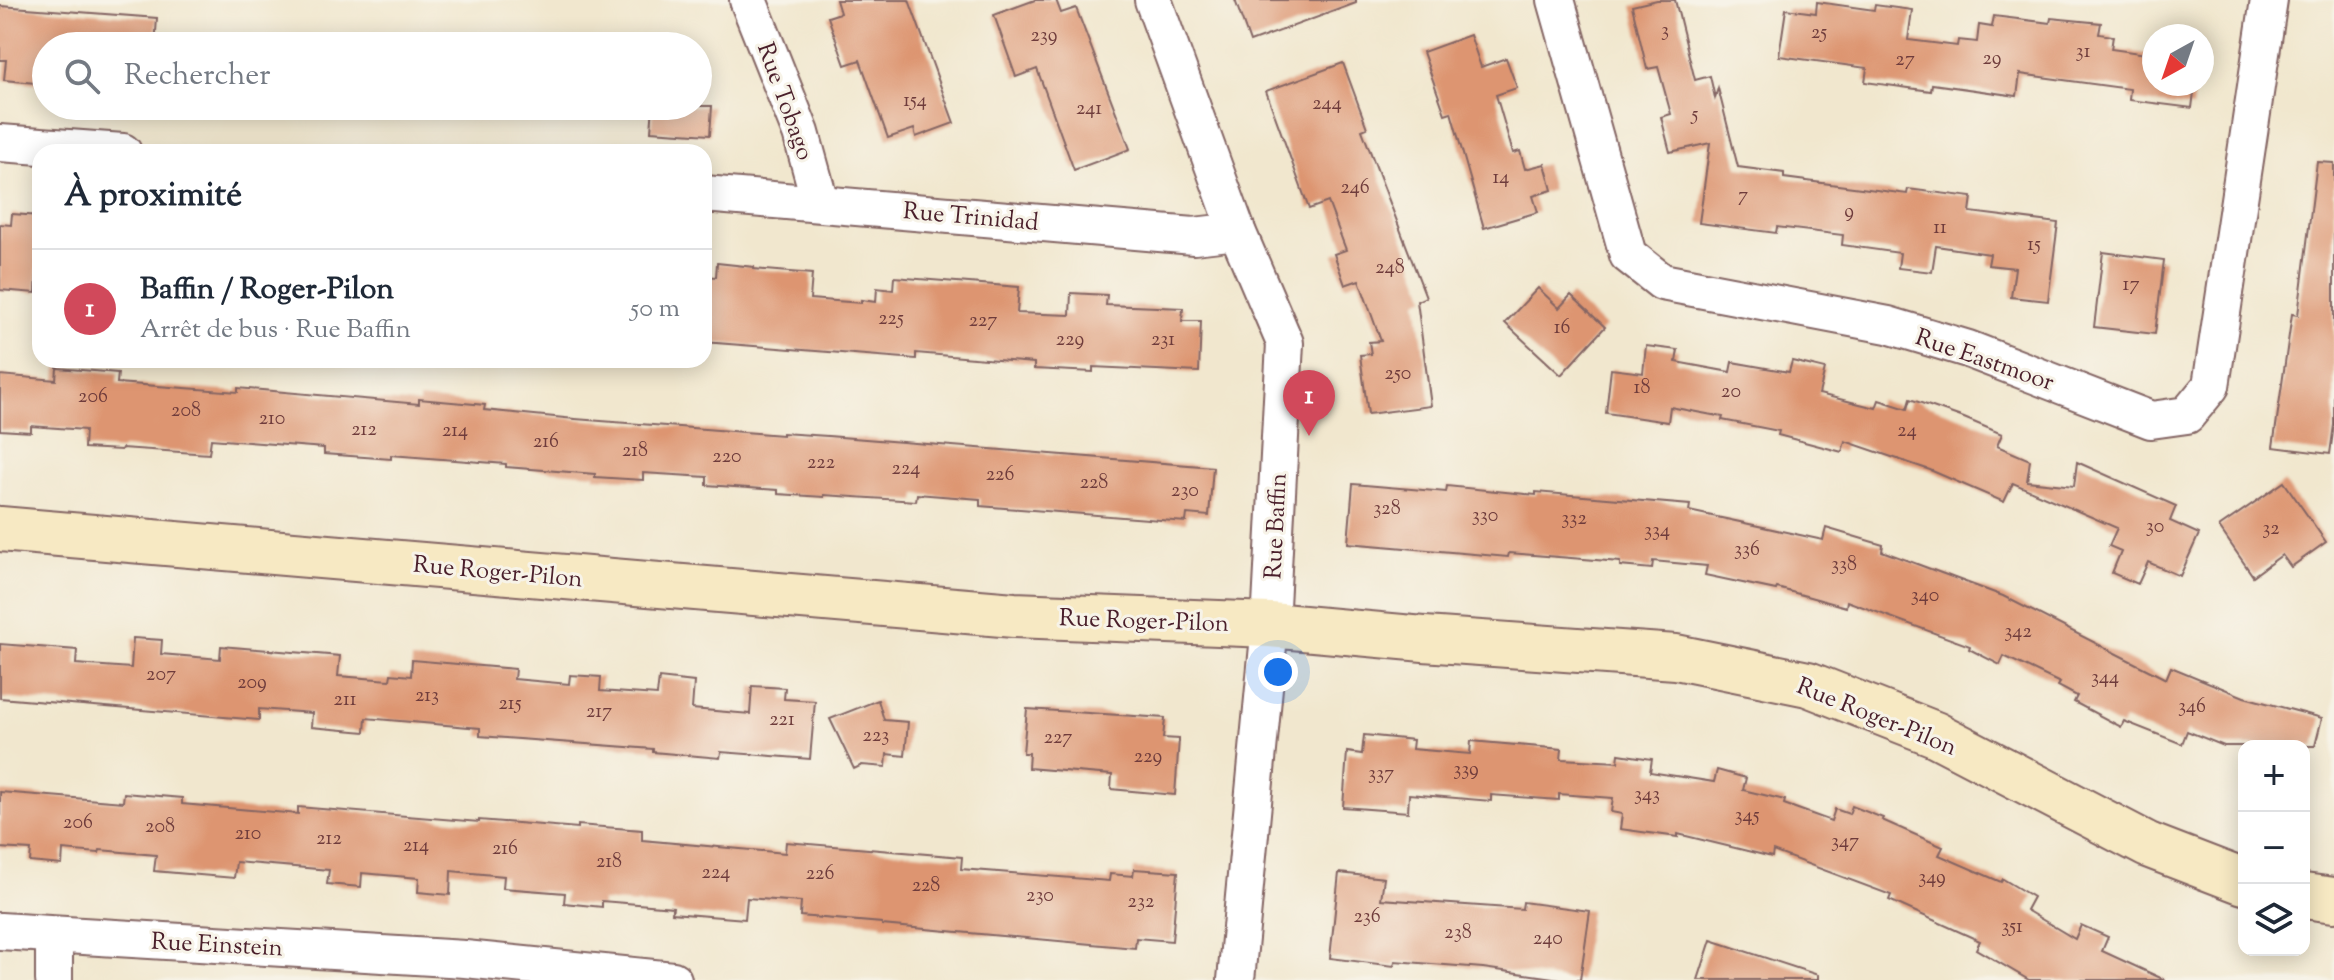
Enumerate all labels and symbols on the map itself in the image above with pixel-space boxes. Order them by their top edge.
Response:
house number: 3 [1661,17,1669,46]
house number: 25 [1811,19,1827,48]
house number: 239 [1031,22,1057,51]
north arrow [2142,24,2214,96]
street label: Rue Tobago [747,38,821,165]
house number: 31 [2076,38,2091,67]
house number: 29 [1982,45,2002,74]
house number: 27 [1895,46,1915,75]
house number: 154 [903,87,927,116]
house number: 244 [1312,90,1342,119]
house number: 241 [1076,95,1102,124]
house number: 5 [1691,101,1699,130]
house number: 14 [1493,164,1509,193]
house number: 246 [1340,174,1370,203]
house number: 7 [1738,182,1748,211]
street label: Rue Trinidad [902,195,1040,241]
house number: 9 [1844,198,1854,227]
house number: 11 [1933,214,1947,243]
house number: 15 [2027,231,2041,260]
house number: 248 [1375,254,1405,283]
house number: 17 [2123,271,2139,300]
house number: 225 [878,305,904,334]
house number: 227 [969,307,997,336]
house number: 16 [1554,314,1570,343]
street label: Rue Eastmoor [1910,321,2058,401]
house number: 229 [1056,326,1084,355]
house number: 231 [1151,326,1175,355]
house number: 250 [1385,360,1411,389]
pin: 1 [1283,370,1335,436]
house number: 18 [1634,374,1650,403]
house number: 20 [1721,378,1741,407]
house number: 206 [78,383,108,412]
house number: 208 [171,397,201,426]
house number: 210 [259,405,285,434]
house number: 212 [351,416,377,445]
house number: 214 [442,417,468,446]
house number: 24 [1897,417,1917,446]
house number: 216 [533,428,559,457]
house number: 218 [622,437,648,466]
house number: 220 [712,443,742,472]
house number: 222 [807,449,835,478]
house number: 224 [892,455,920,484]
house number: 226 [986,461,1014,490]
house number: 228 [1080,469,1108,498]
street label: Rue Baffin [1257,472,1297,580]
house number: 230 [1171,477,1199,506]
house number: 328 [1373,495,1401,524]
house number: 330 [1472,502,1498,531]
house number: 332 [1561,505,1587,534]
house number: 30 [2146,513,2164,542]
house number: 32 [2262,515,2280,544]
house number: 334 [1644,517,1670,546]
house number: 336 [1734,536,1760,565]
street label: Rue Roger-Pilon [412,549,584,597]
house number: 338 [1831,551,1857,580]
house number: 340 [1911,582,1939,611]
street label: Rue Roger-Pilon [1058,602,1229,642]
house number: 342 [2004,618,2032,647]
your location [1258,652,1298,692]
house number: 207 [146,661,176,690]
house number: 344 [2091,664,2119,693]
house number: 209 [237,669,267,698]
street label: Rue Roger-Pilon [1791,670,1961,765]
house number: 213 [415,682,439,711]
house number: 211 [334,686,357,715]
house number: 215 [499,690,522,719]
house number: 346 [2178,693,2206,722]
house number: 217 [586,698,612,727]
house number: 221 [769,706,795,735]
house number: 223 [863,722,889,751]
house number: 227 [1044,724,1072,753]
house number: 229 [1134,743,1162,772]
house number: 339 [1453,756,1479,785]
house number: 337 [1368,760,1394,789]
house number: 343 [1634,781,1660,810]
house number: 345 [1735,802,1760,831]
house number: 206 [63,809,93,838]
house number: 208 [145,813,175,842]
house number: 210 [235,820,261,849]
house number: 212 [316,825,342,854]
house number: 347 [1831,828,1859,857]
house number: 214 [403,832,429,861]
house number: 216 [492,835,518,864]
house number: 218 [596,848,622,877]
house number: 224 [702,859,730,888]
house number: 226 [806,860,834,889]
house number: 349 [1918,864,1946,893]
house number: 228 [912,872,940,901]
house number: 230 [1026,882,1054,911]
house number: 232 [1128,888,1154,917]
house number: 236 [1353,903,1381,932]
house number: 351 [2001,913,2023,942]
house number: 238 [1444,919,1472,948]
house number: 240 [1533,925,1563,954]
street label: Rue Einstein [150,926,284,966]

